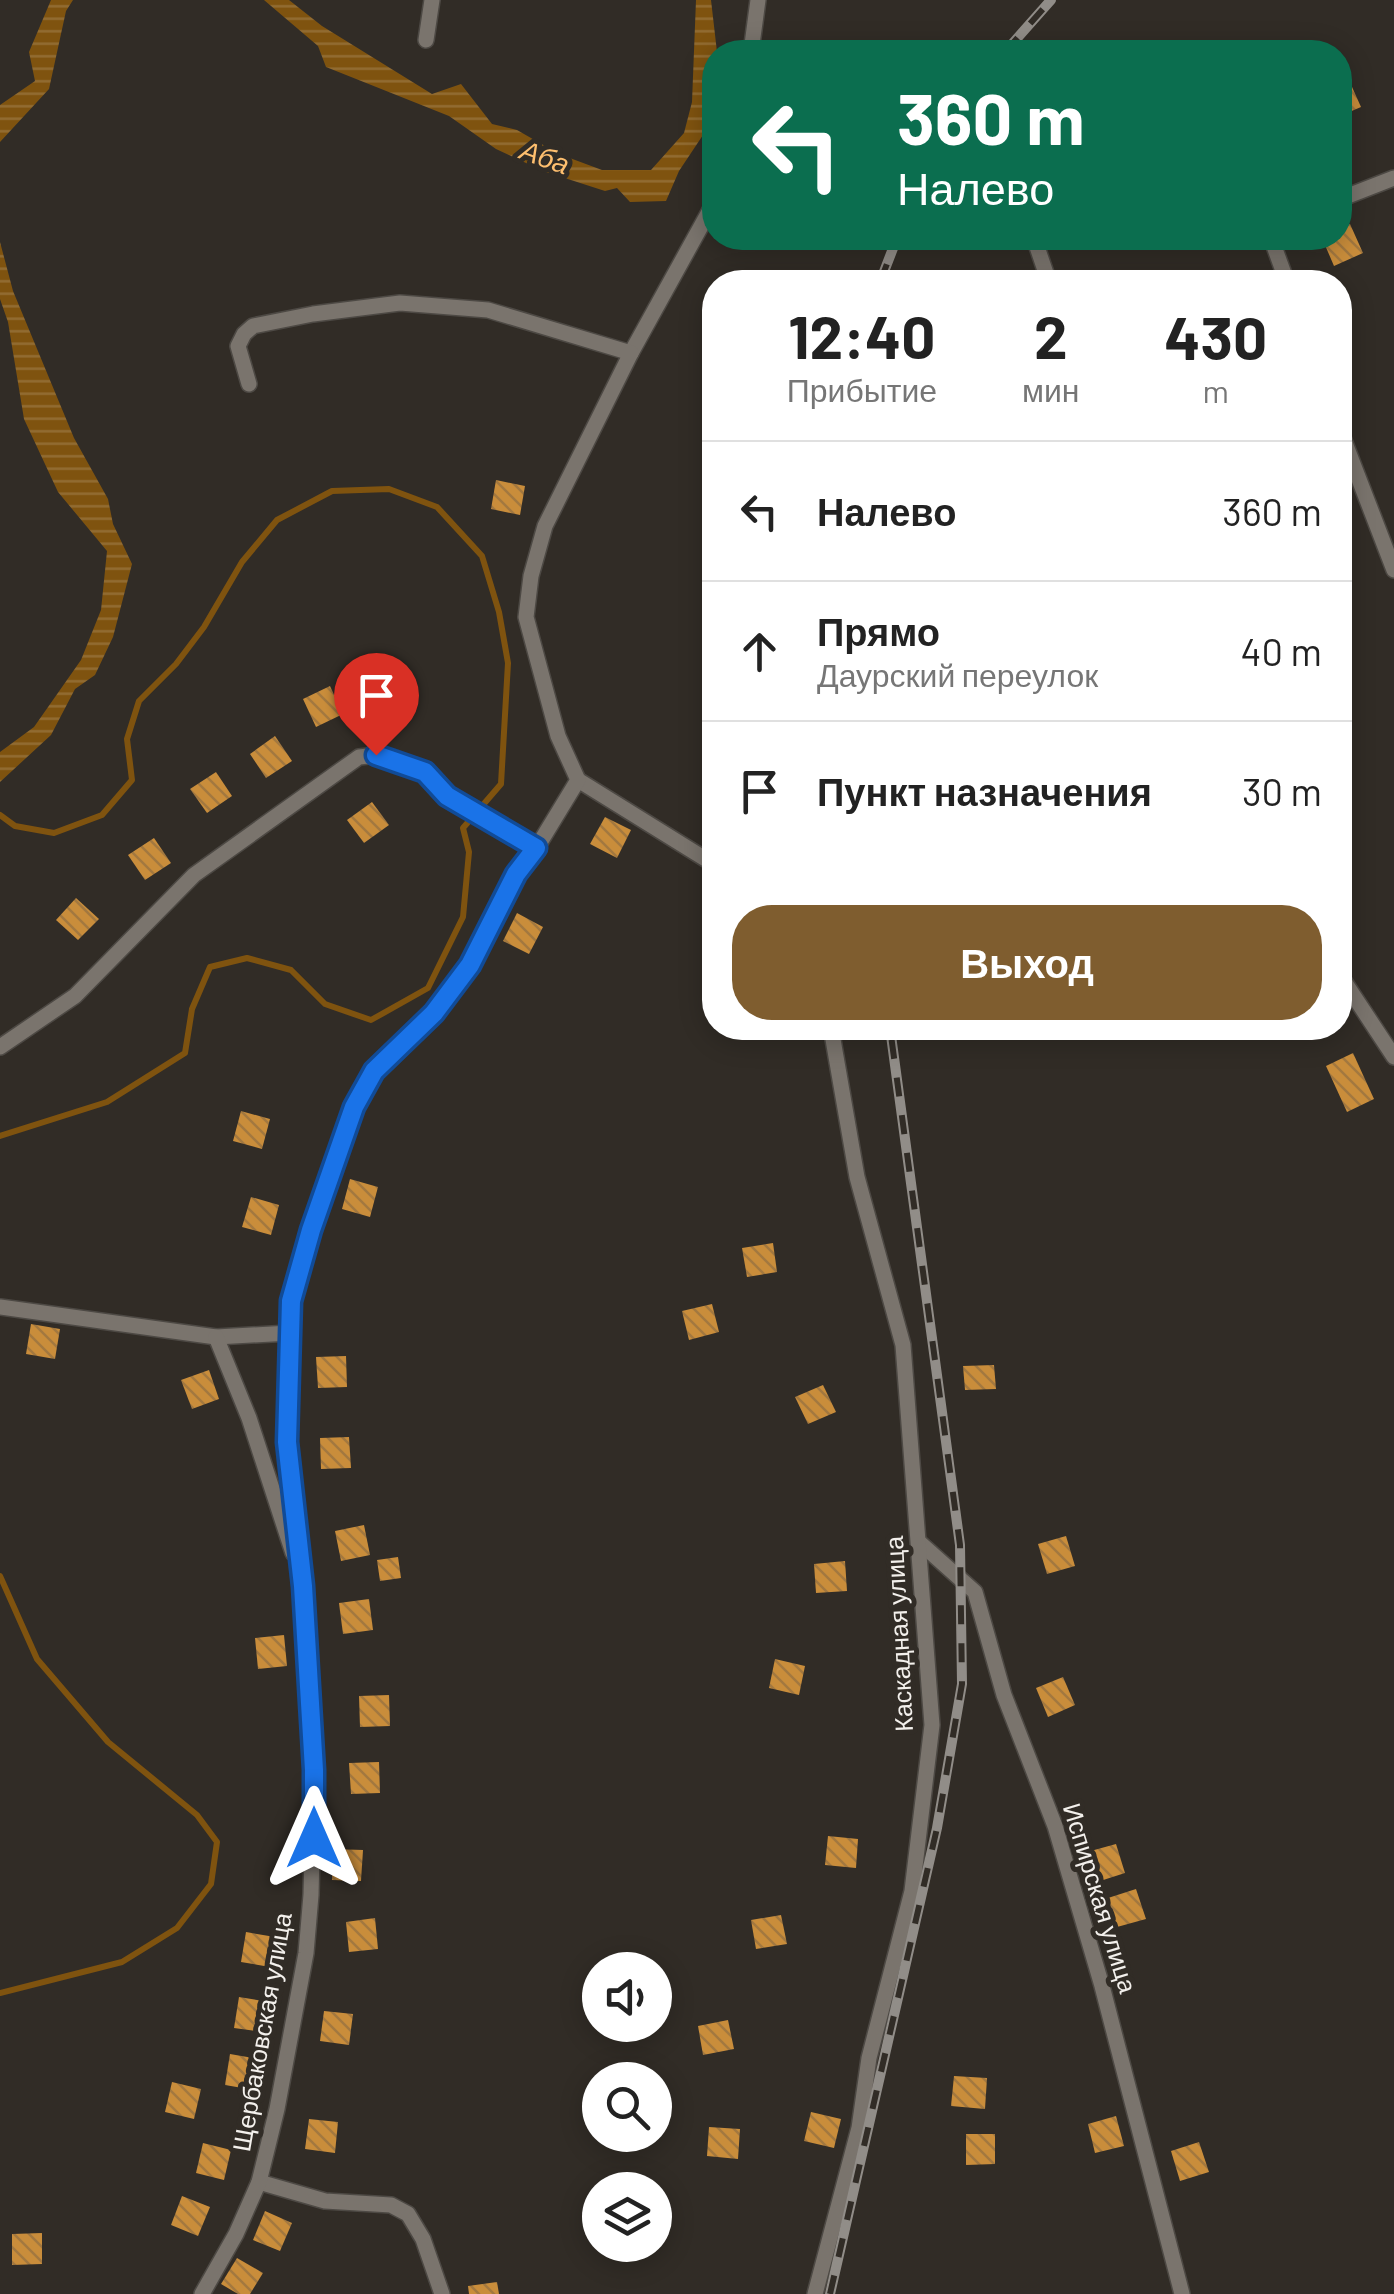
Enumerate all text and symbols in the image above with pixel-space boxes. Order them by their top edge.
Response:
text: 360 m [897,75,1085,159]
icon: left [732,80,862,210]
water label: Аба [514,131,575,181]
text: Налево [897,160,1054,214]
text: 12:40 [788,299,936,371]
text: 2 [1034,299,1068,371]
text: 430 [1164,300,1267,372]
text: Прибытие [787,370,937,408]
text: мин [1022,370,1079,408]
text: m [1202,371,1229,409]
icon: left [732,484,787,539]
text: Налево [817,488,956,534]
text: 360 m [1222,488,1322,534]
text: Прямо [817,608,940,654]
icon: ahead [732,624,787,679]
text: 40 m [1241,628,1322,674]
pin [334,653,419,756]
text: Даурский переулок [817,655,1098,693]
icon: arrive [349,668,404,723]
icon: arrive [732,764,787,819]
text: Пункт назначения [817,768,1152,814]
text: 30 m [1242,768,1322,814]
button: Выход [732,905,1322,1020]
street label: Каскадная улица [878,1535,918,1733]
position arrow [262,1786,366,1890]
street label: Испирская улица [1058,1799,1144,1996]
street label: Щербаковская улица [225,1910,297,2154]
map controls [582,1952,672,2262]
button: sound [582,1952,672,2042]
button: search [582,2062,672,2152]
button: layers [582,2172,672,2262]

